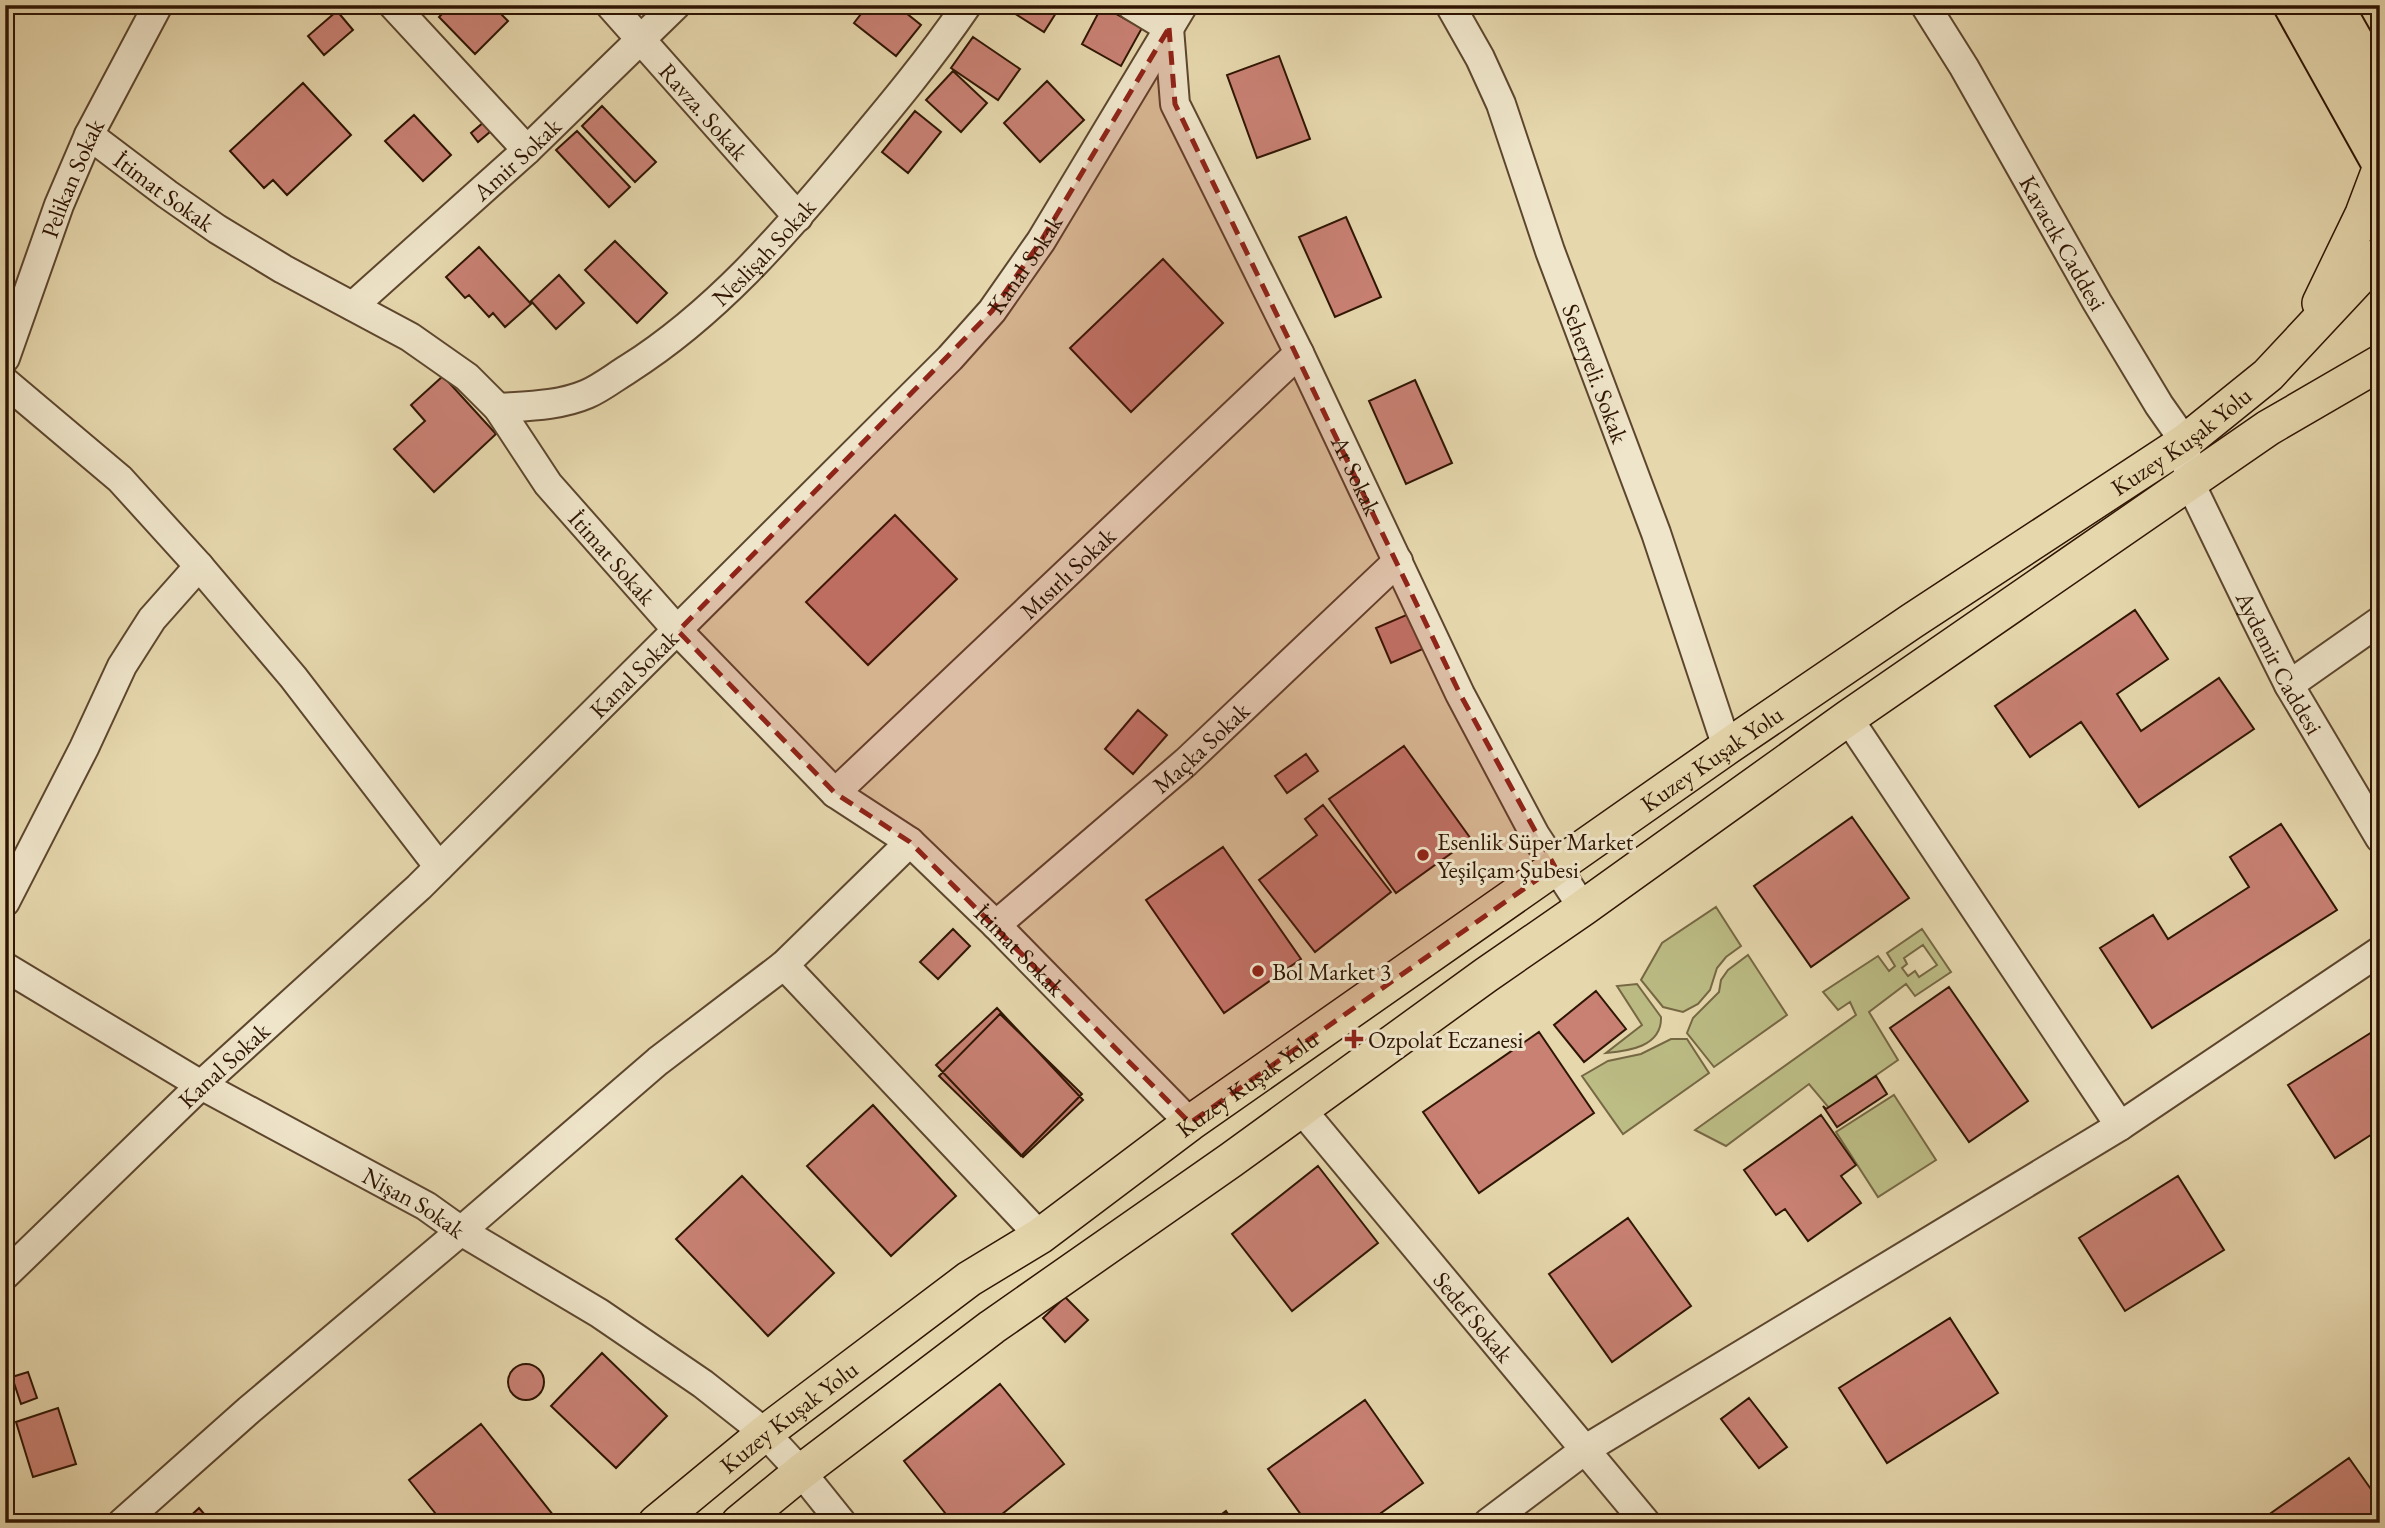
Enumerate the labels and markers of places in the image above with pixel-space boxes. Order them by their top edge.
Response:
place label: Esenlik Süper Market Yeşilçam Şubesi [1437,826,1634,885]
marker: Esenlik Süper Market Yeşilçam Şubesi [1415,847,1431,863]
place label: Bol Market 3 [1272,956,1391,987]
marker: Bol Market 3 [1250,963,1266,979]
place label: Ozpolat Eczanesi [1368,1024,1524,1055]
marker: Ozpolat Eczanesi [1346,1031,1362,1047]

